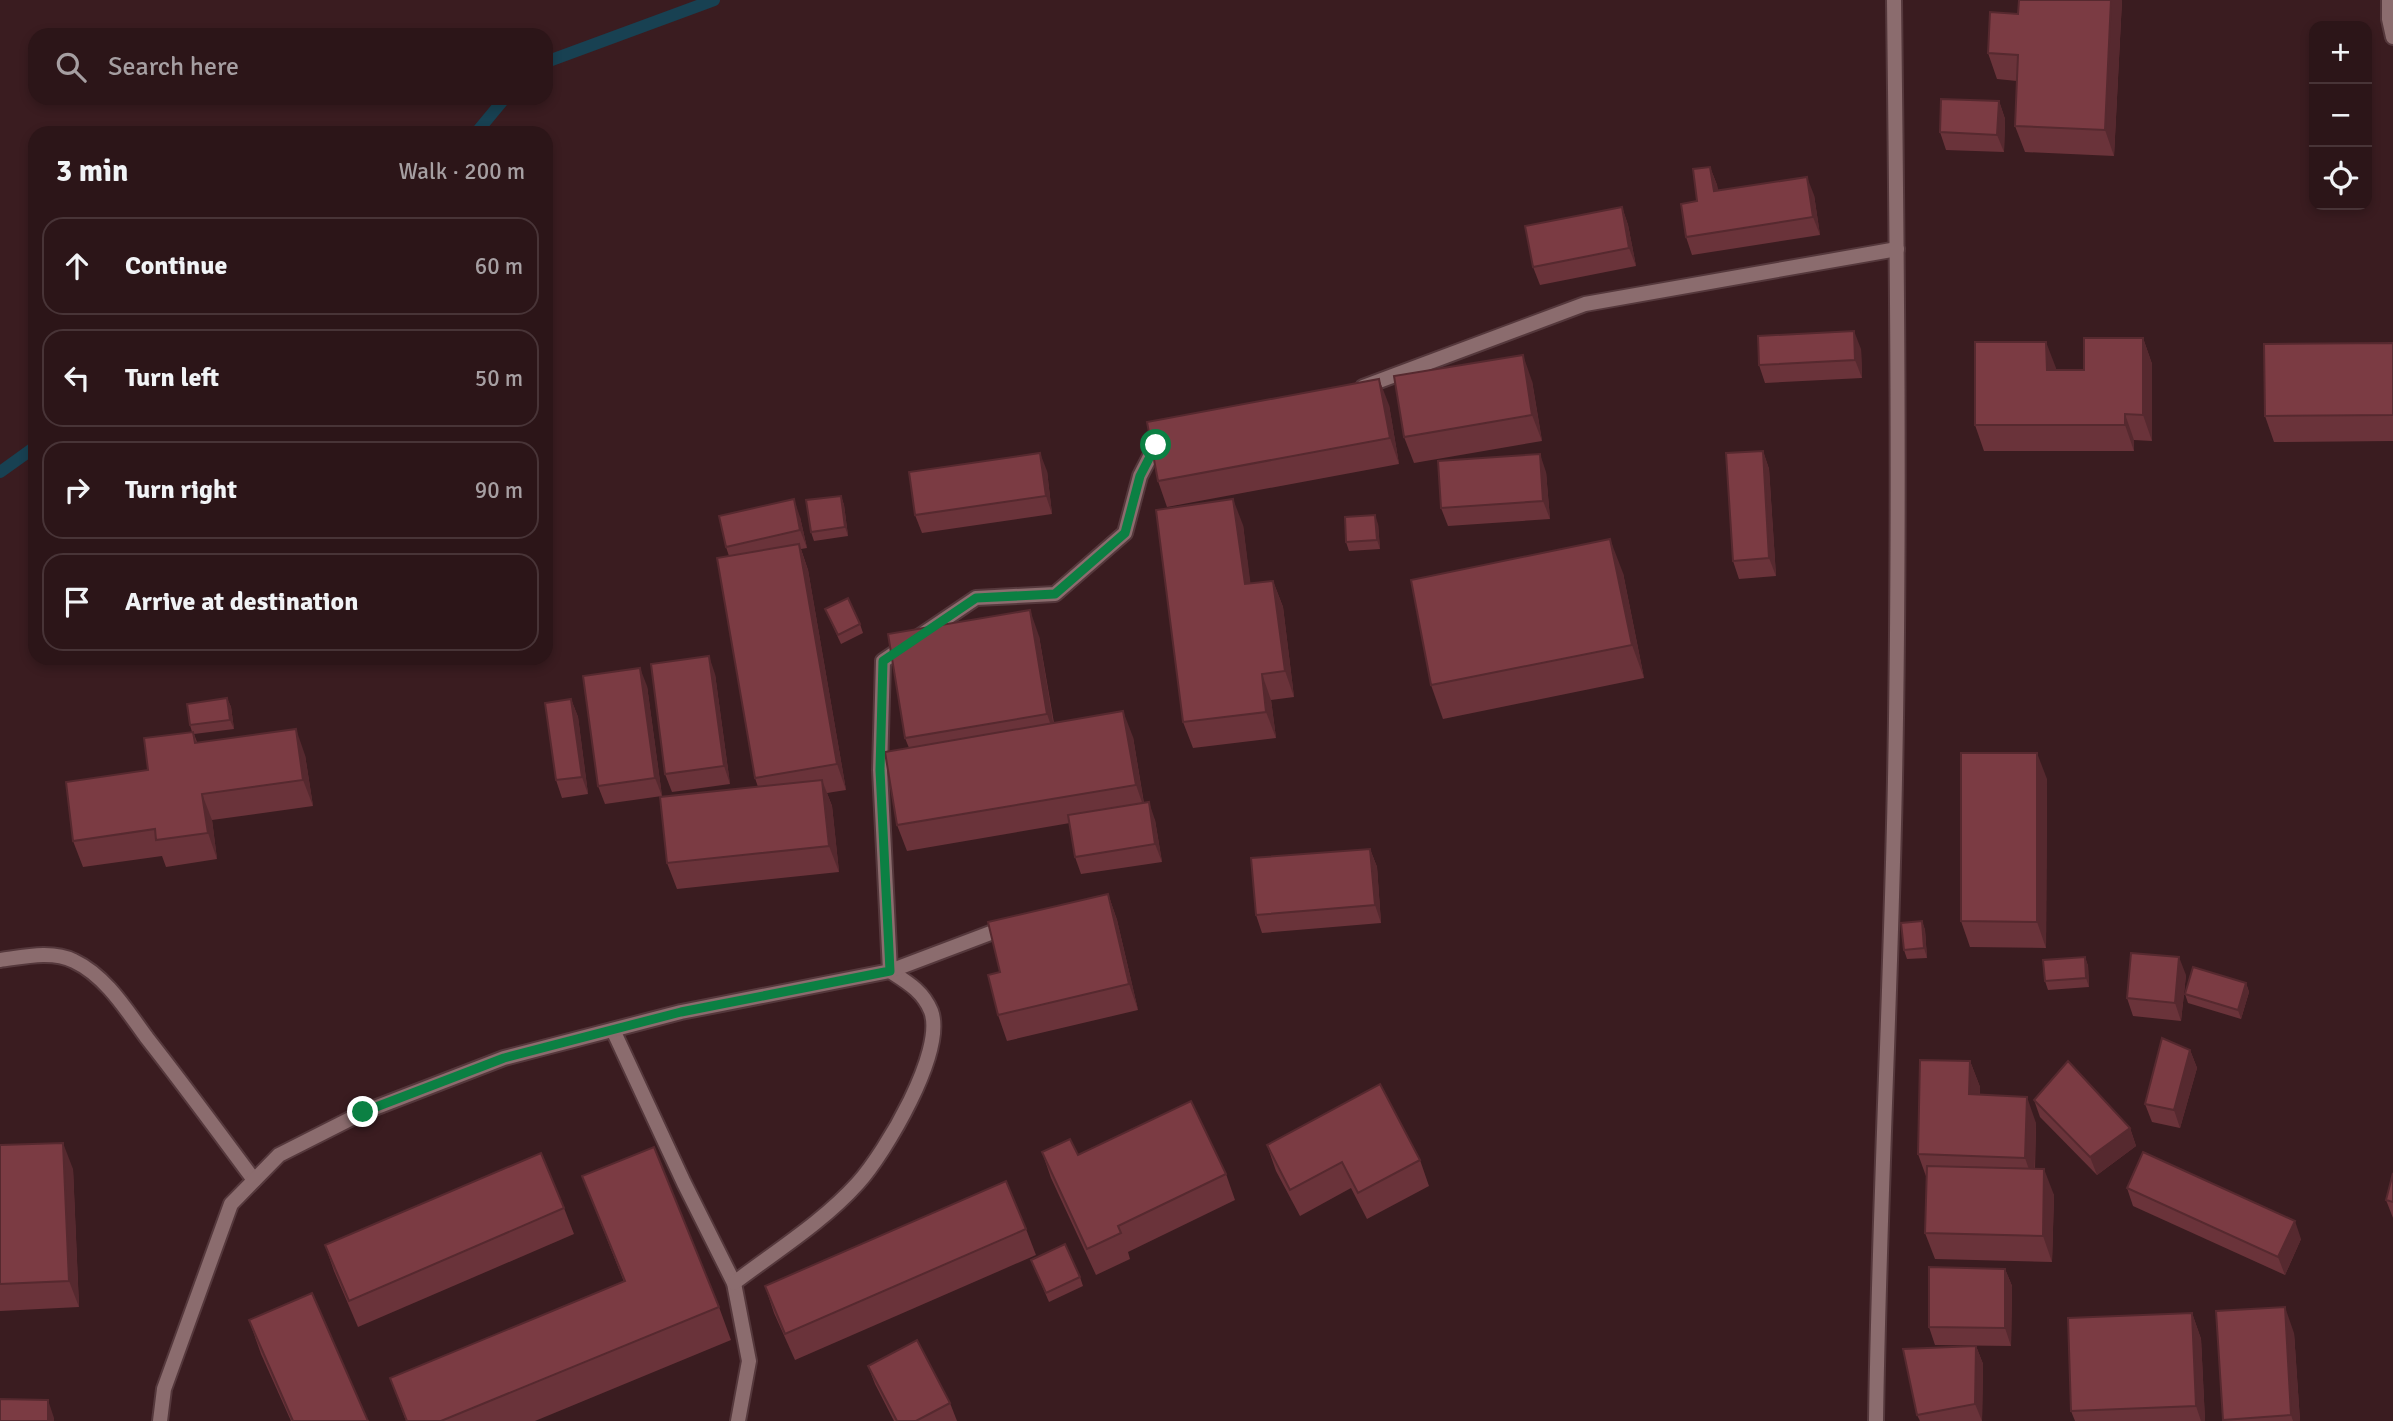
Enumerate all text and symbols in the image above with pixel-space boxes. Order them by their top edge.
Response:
map controls [2309,21,2372,210]
button: + [2309,21,2372,84]
search box [28,28,553,105]
icon: search [52,48,90,86]
text: Search here [108,51,239,83]
button: − [2309,84,2372,147]
button: locate [2309,147,2372,210]
text: 3 min [56,153,128,190]
text: Walk · 200 m [399,157,525,186]
icon: ahead [58,247,96,285]
text: Continue [125,250,227,282]
text: 60 m [475,252,523,281]
icon: left [58,359,96,397]
text: Turn left [125,362,219,394]
text: 50 m [475,364,523,393]
route start [1140,429,1171,460]
icon: right [58,471,96,509]
text: Turn right [125,474,237,506]
text: 90 m [475,476,523,505]
icon: arrive [58,583,96,621]
text: Arrive at destination [125,586,358,618]
route end [347,1096,378,1127]

